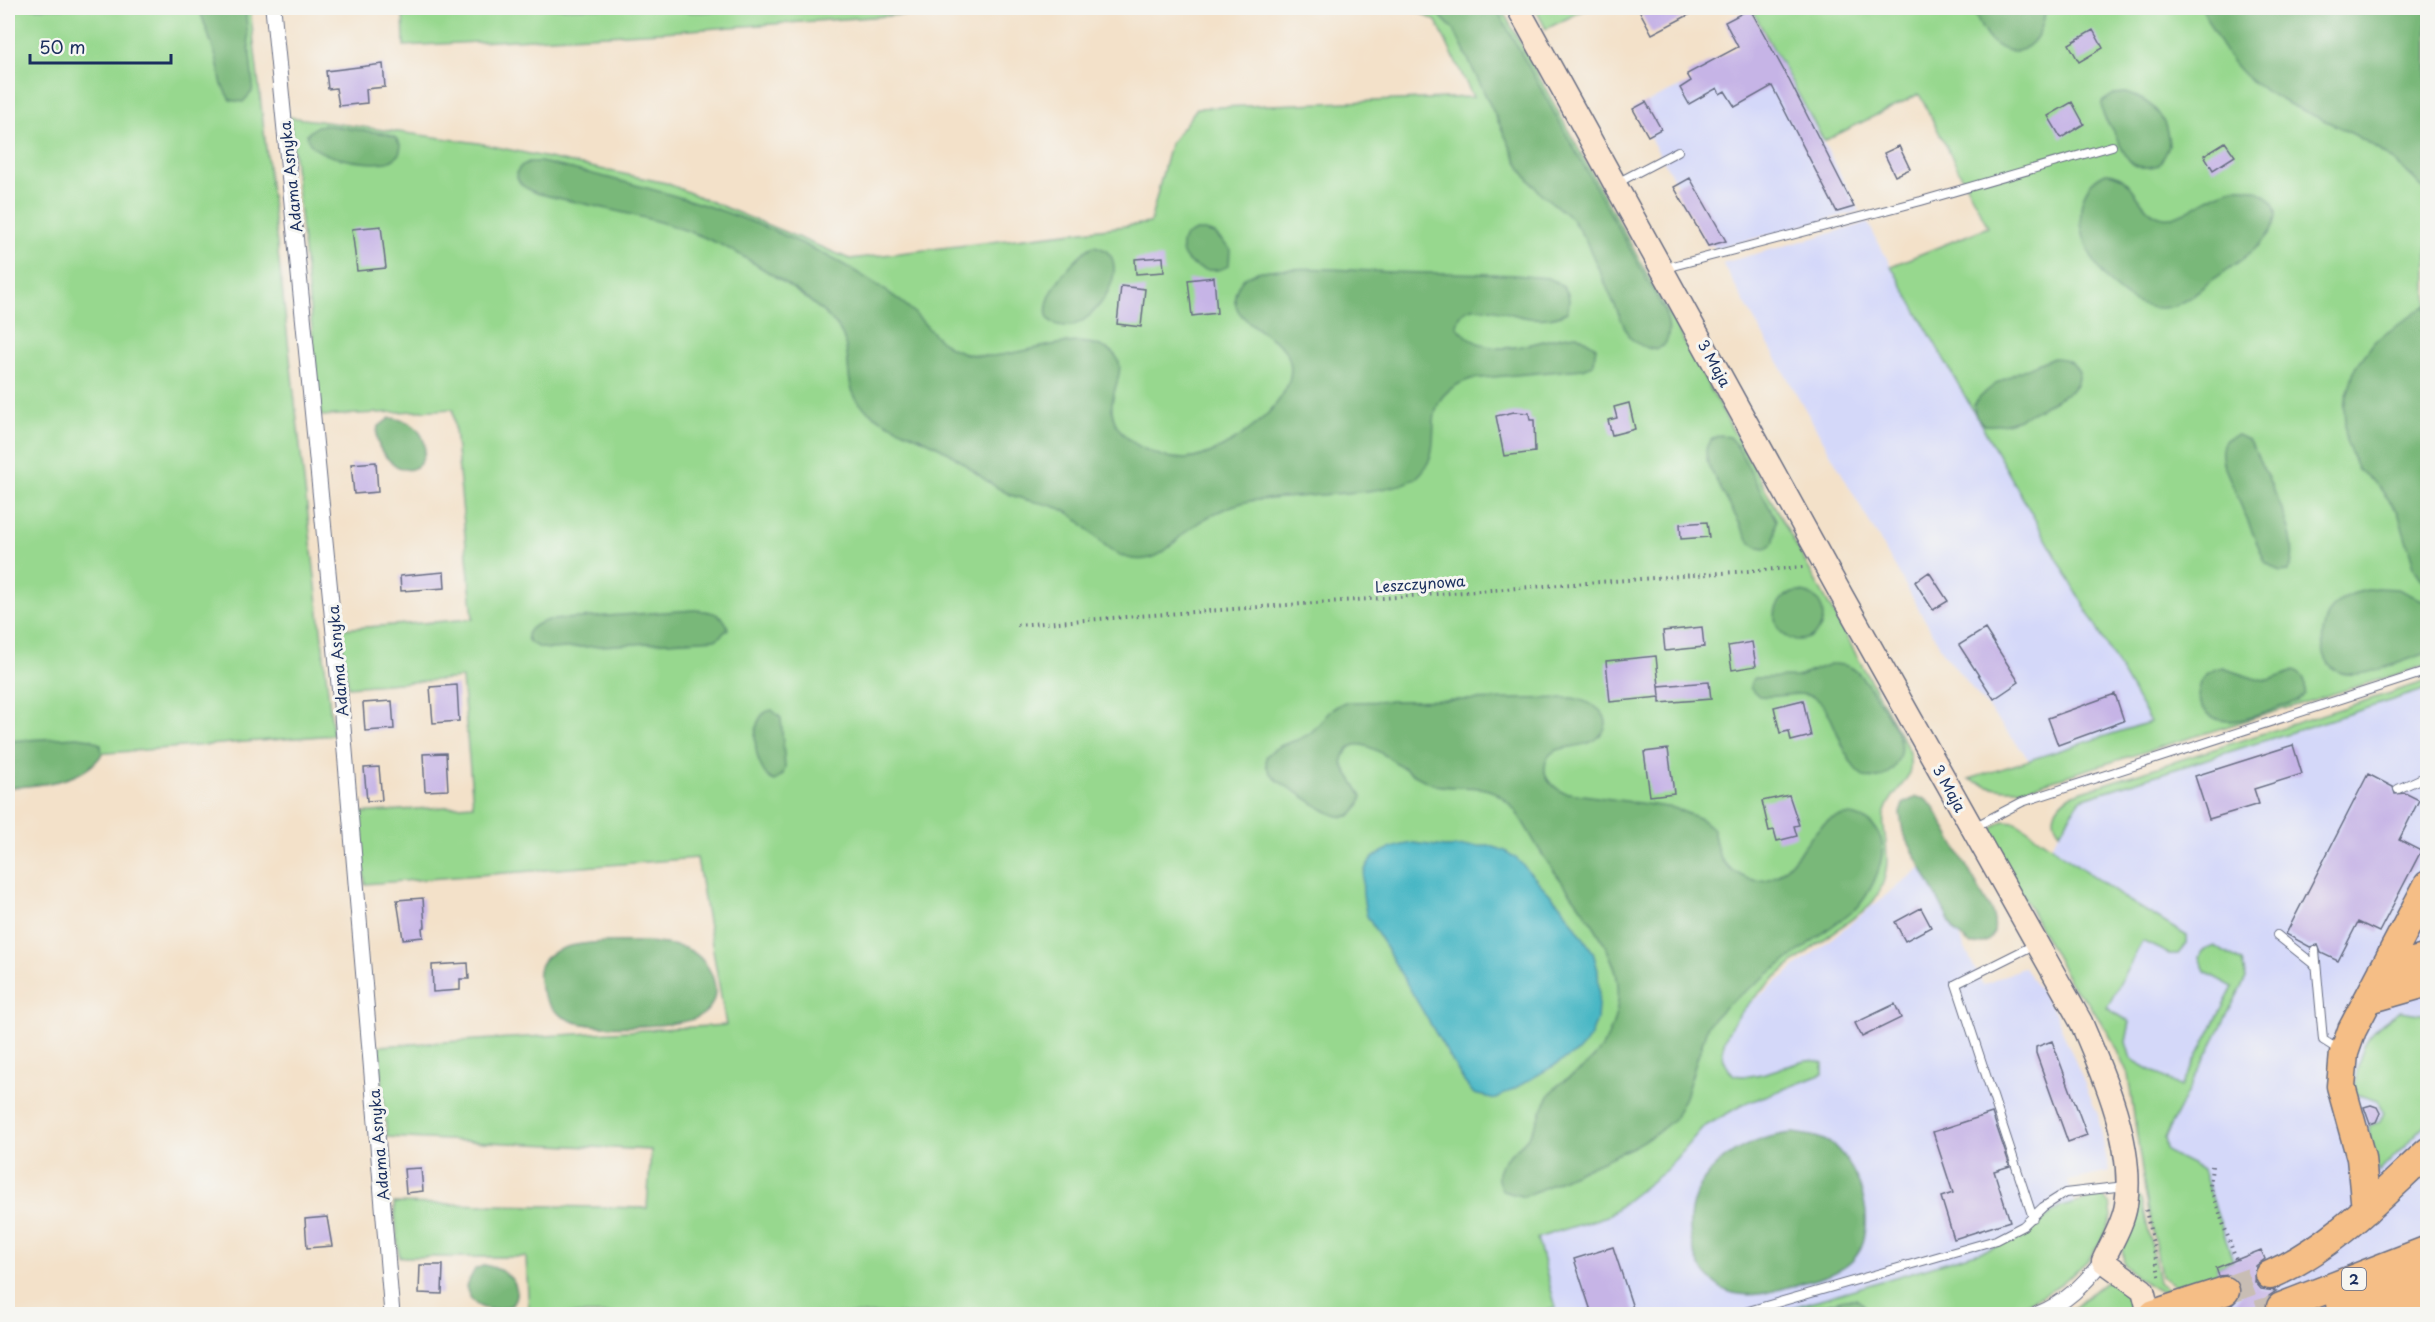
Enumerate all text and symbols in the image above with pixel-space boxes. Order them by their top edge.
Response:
scale bar [30,27,171,65]
text: 50 m [39,33,86,60]
street label: Adama Asnyka [273,120,307,234]
street label: 3 Maja [1693,335,1738,391]
street label: Leszczynowa [1374,568,1467,598]
street label: Adama Asnyka [321,604,353,718]
street label: 3 Maja [1928,760,1973,816]
street label: Adama Asnyka [362,1088,394,1202]
road number: 2 [2342,1268,2366,1290]

